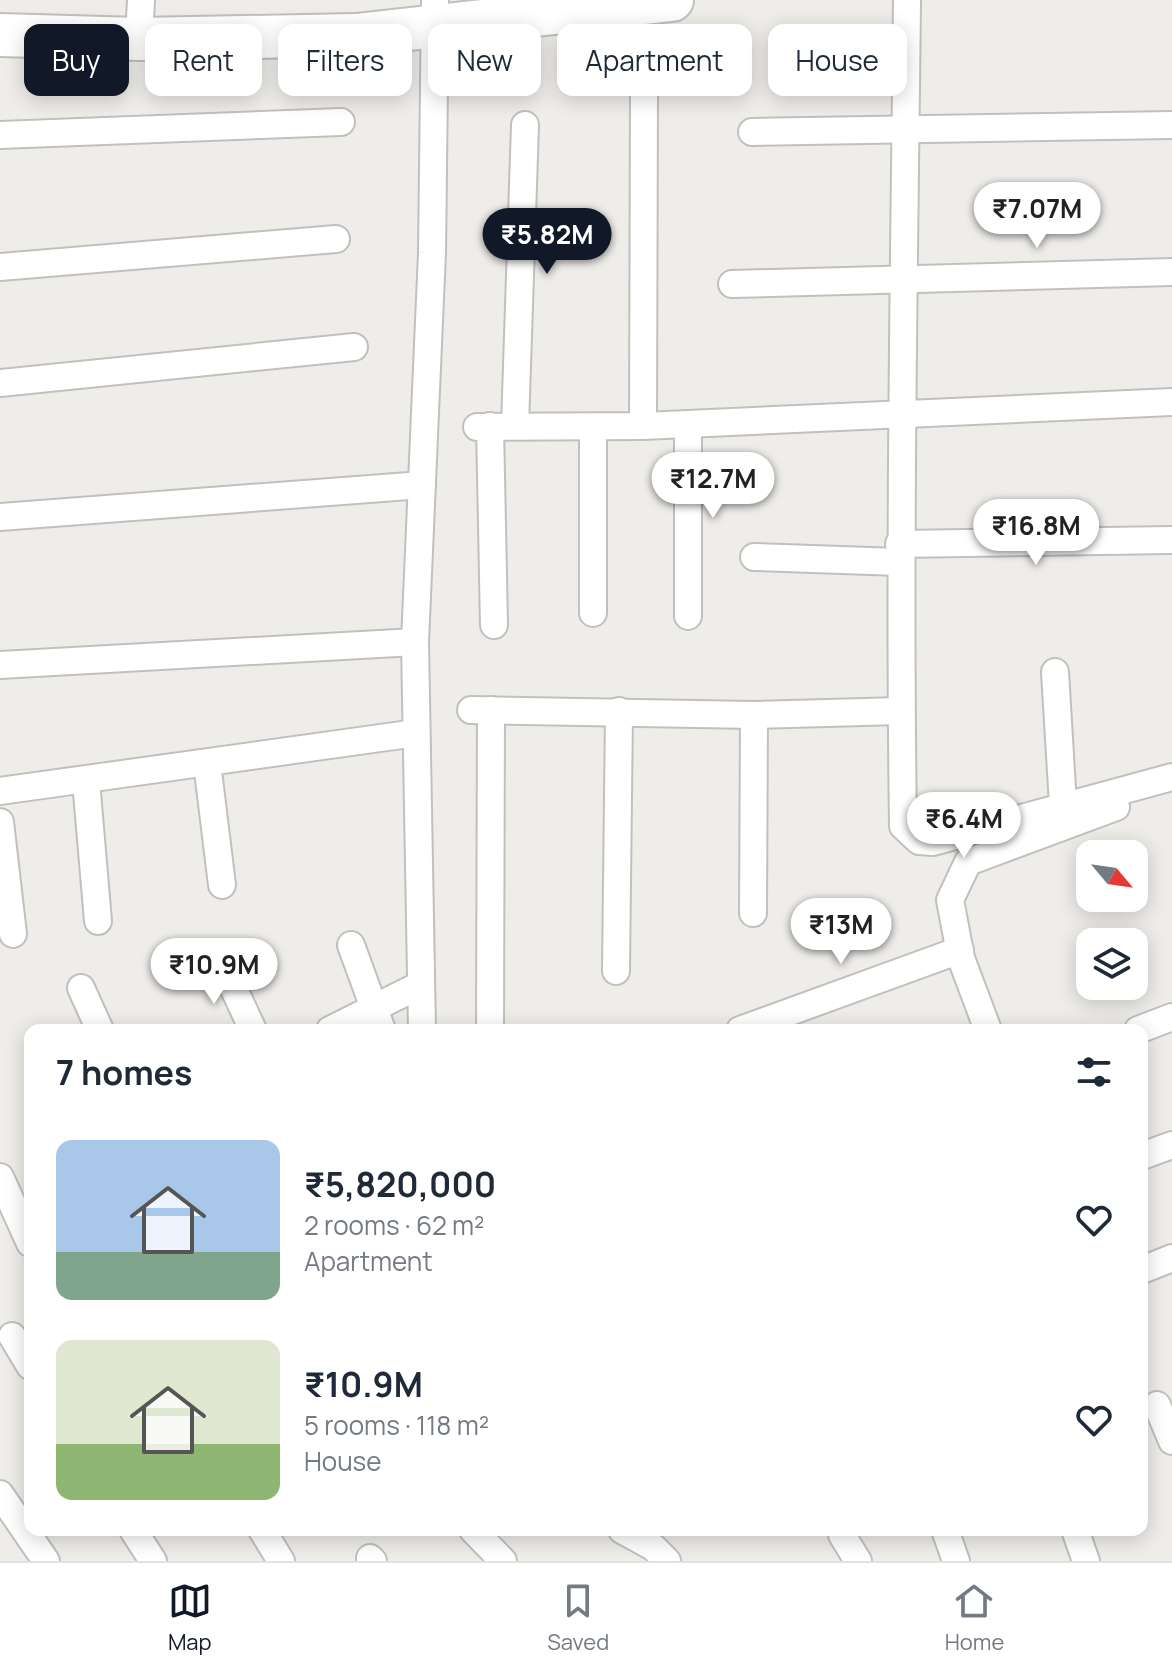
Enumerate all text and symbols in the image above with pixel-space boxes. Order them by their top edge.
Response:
chip: Buy [24,24,129,96]
chip: Rent [145,24,262,96]
chip: Filters [278,24,412,96]
chip: New [428,24,541,96]
chip: Apartment [557,24,752,96]
chip: House [768,24,907,96]
pin: ₹7.07M [972,182,1102,250]
text: ₹7.07M [992,190,1082,226]
pin: ₹5.82M [482,208,612,276]
text: ₹5.82M [501,216,593,252]
pin: ₹12.7M [648,452,778,520]
text: ₹12.7M [670,460,756,496]
pin: ₹16.8M [971,499,1101,567]
text: ₹16.8M [991,507,1081,543]
pin: ₹6.4M [908,792,1020,860]
text: ₹6.4M [925,800,1003,836]
north arrow [1076,840,1148,912]
map controls [1076,840,1148,1000]
pin: ₹13M [794,898,888,966]
text: ₹13M [809,906,873,942]
button: layers [1076,928,1148,1000]
pin: ₹10.9M [149,938,279,1006]
text: ₹10.9M [169,946,259,982]
text: 7 homes [56,1049,192,1095]
icon: filters [1072,1050,1116,1094]
text: ₹5,820,000 [304,1161,496,1207]
icon: home [120,1172,216,1268]
icon: heart [1072,1198,1116,1242]
text: 2 rooms · 62 m² [304,1207,484,1243]
text: Apartment [304,1243,433,1279]
text: ₹10.9M [304,1361,423,1407]
icon: home [120,1372,216,1468]
icon: heart [1072,1398,1116,1442]
text: 5 rooms · 118 m² [304,1407,489,1443]
text: House [304,1443,381,1479]
tab: Map [168,1579,212,1657]
tab: Saved [547,1579,609,1657]
tab: Home [945,1579,1004,1657]

